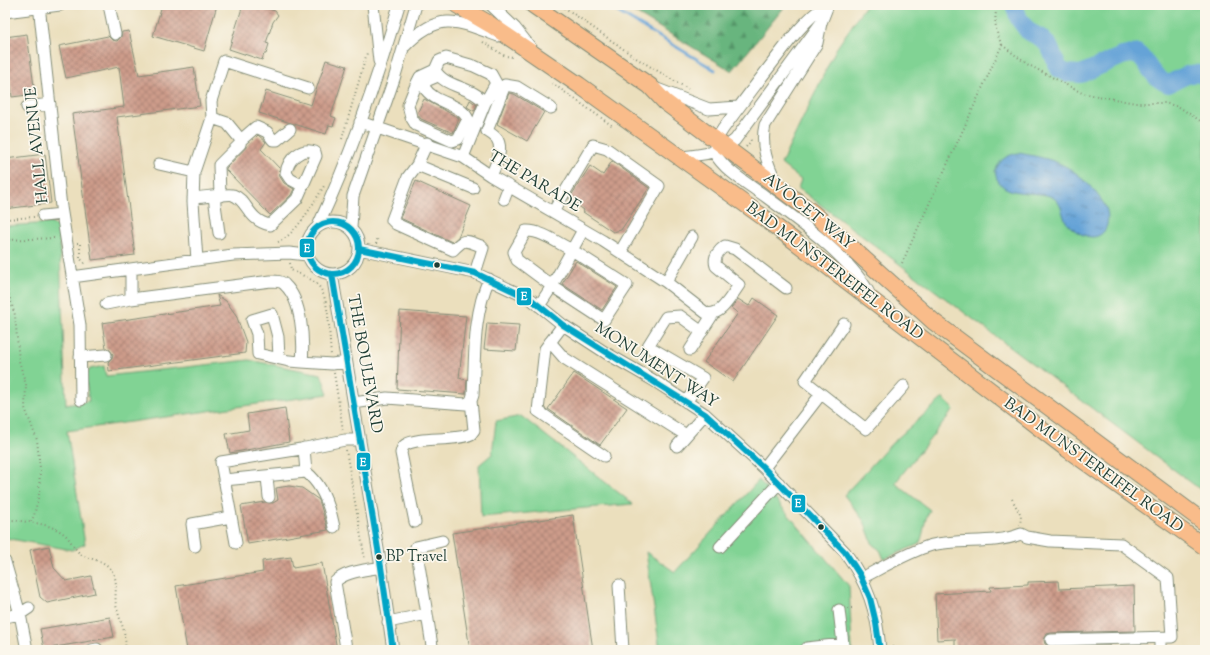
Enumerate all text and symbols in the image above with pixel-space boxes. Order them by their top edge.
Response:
street label: HALL AVENUE [20,85,56,204]
street label: THE PARADE [483,145,585,219]
street label: AVOCET WAY [757,168,859,256]
street label: BAD MUNSTEREIFEL ROAD [740,197,928,347]
line badge: E [299,238,315,258]
text: E [303,241,311,257]
unlabelled marker [432,260,442,270]
line badge: E [516,287,532,306]
text: E [520,289,528,305]
street label: THE BOULEVARD [340,293,388,435]
street label: MONUMENT WAY [590,317,723,415]
street label: BAD MUNSTEREIFEL ROAD [998,393,1188,539]
line badge: E [356,452,371,471]
text: E [359,455,367,471]
line badge: E [791,494,806,513]
text: E [794,496,802,512]
unlabelled marker [816,522,826,532]
place label: BP Travel [386,547,447,568]
marker: BP Travel [374,552,384,562]

